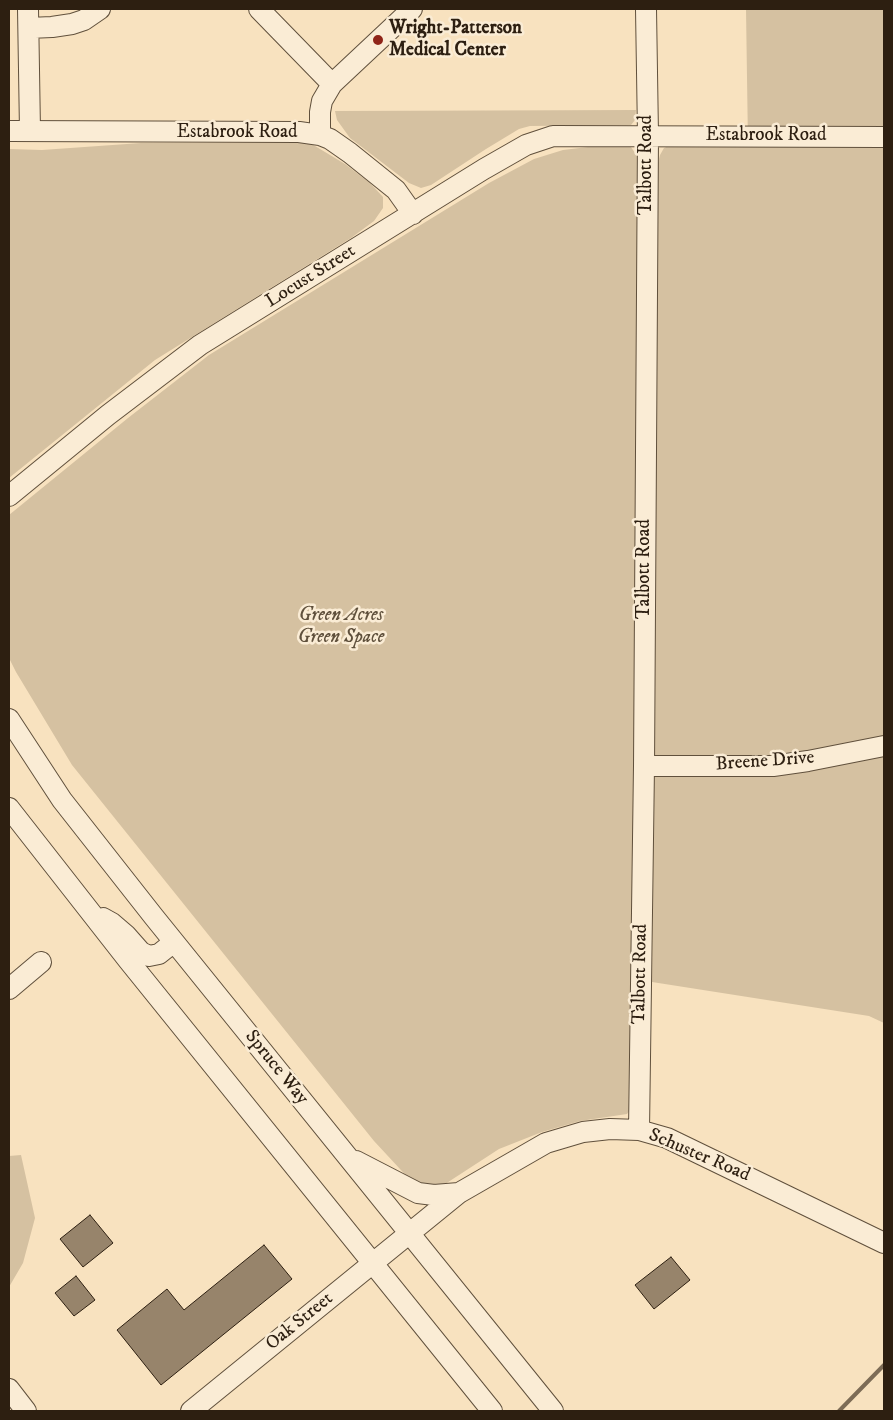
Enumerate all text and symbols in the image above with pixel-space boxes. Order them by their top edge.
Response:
place label: Wright-Patterson Medical Center [389,18,522,62]
marker: Wright-Patterson Medical Center [371,33,385,47]
street label: Talbott Road [636,115,658,215]
street label: Estabrook Road [176,122,298,144]
street label: Estabrook Road [705,125,827,147]
street label: Locust Street [262,240,360,314]
street label: Talbott Road [634,519,656,619]
park label: Green Acres Green Space [298,605,384,649]
street label: Breene Drive [715,747,815,777]
street label: Talbott Road [629,924,653,1024]
street label: Spruce Way [239,1026,313,1110]
street label: Schuster Road [645,1124,753,1188]
street label: Oak Street [262,1288,338,1356]

